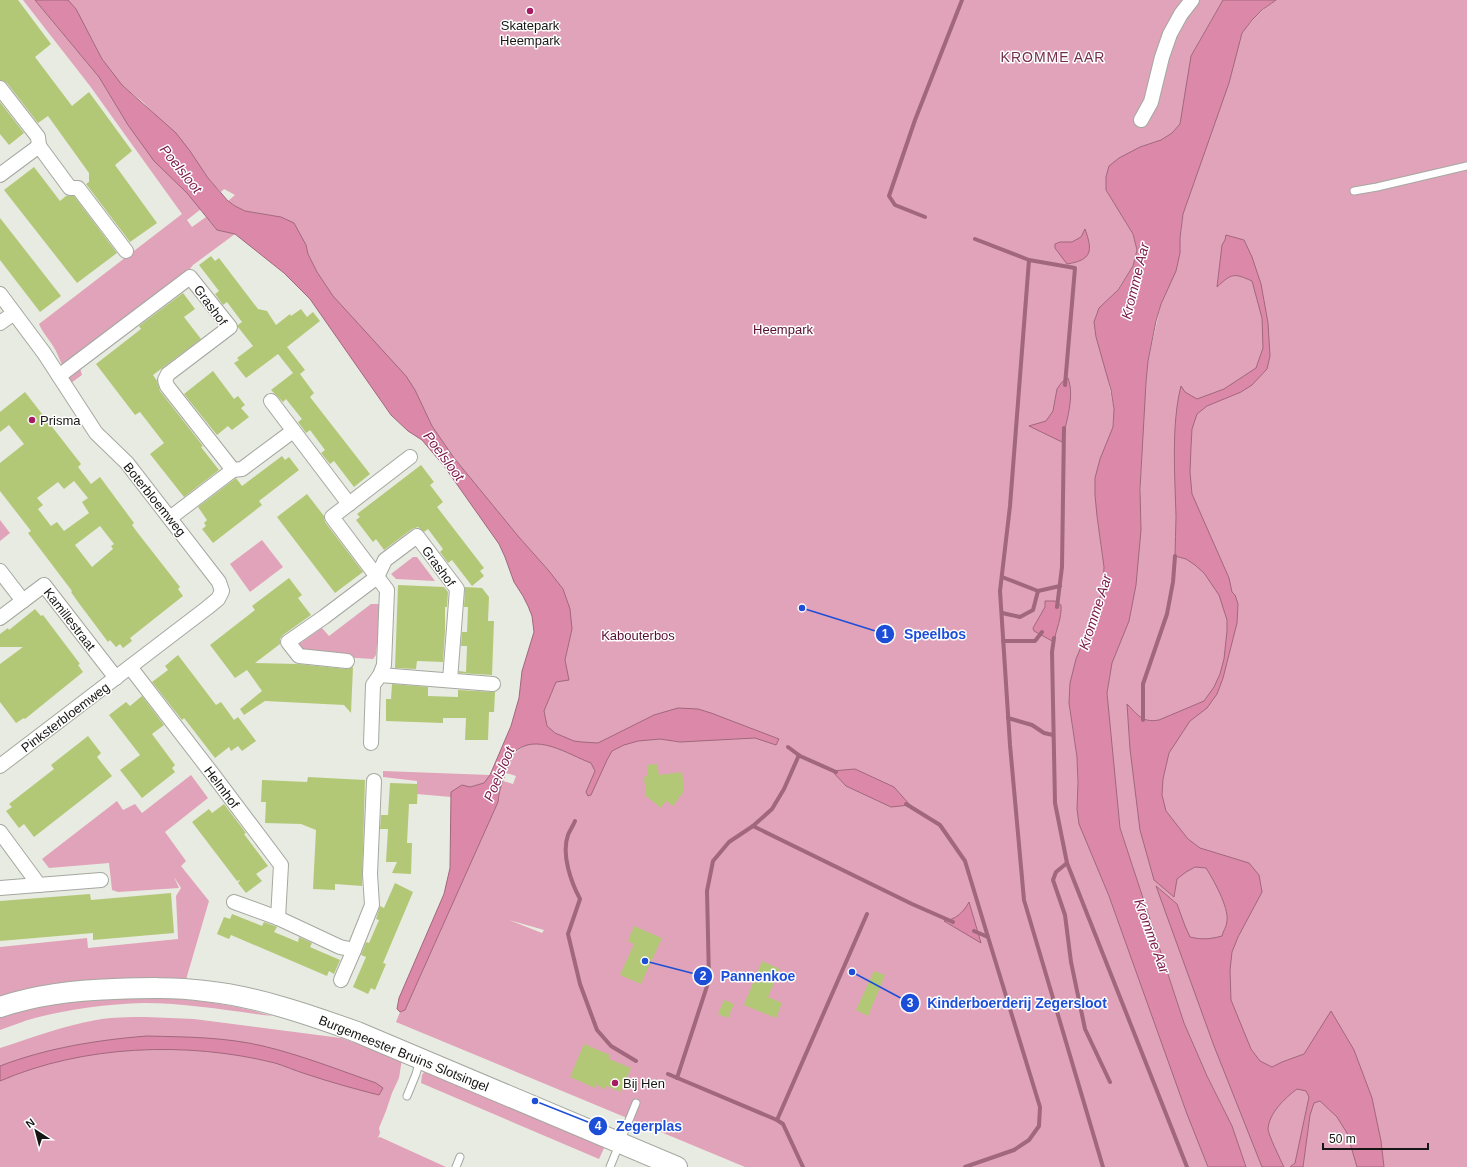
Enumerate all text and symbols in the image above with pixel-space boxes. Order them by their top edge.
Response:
marker: Skatepark Heempark [525,6,535,16]
place label: Skatepark Heempark [500,18,560,48]
district label: KROMME AAR [1001,49,1105,65]
water label: Poelsloot [157,142,206,197]
water label: Kromme Aar [1118,240,1153,321]
street label: Grashof [191,282,230,329]
park label: Heempark [753,322,813,337]
place label: Prisma [40,413,81,428]
marker: Prisma [27,415,37,425]
water label: Poelsloot [420,428,468,485]
street label: Boterbloemweg [120,459,189,539]
street label: Grashof [419,543,458,590]
water label: Kromme Aar [1075,571,1115,652]
street label: Kamillestraat [41,585,99,654]
callout: Speelbos [875,621,974,647]
text: Speelbos [904,626,966,642]
text: 1 [882,627,889,641]
park label: Kabouterbos [601,628,675,643]
street label: Pinksterbloemweg [18,679,112,755]
water label: Poelsloot [480,743,518,804]
street label: Helmhof [201,763,242,811]
water label: Kromme Aar [1131,897,1173,977]
callout: Pannenkoe [693,963,804,989]
text: Pannenkoe [721,968,796,984]
text: 2 [700,969,707,983]
callout: Kinderboerderij Zegersloot [900,990,1115,1016]
text: Kinderboerderij Zegersloot [927,995,1107,1011]
text: 3 [907,996,914,1010]
street label: Burgemeester Bruins Slotsingel [317,1012,491,1095]
place label: Bij Hen [623,1076,665,1091]
marker: Bij Hen [610,1078,620,1088]
north arrow [16,1111,56,1151]
callout: Zegerplas [588,1113,690,1139]
text: N [23,1116,37,1130]
text: Zegerplas [616,1118,682,1134]
text: 4 [595,1119,602,1133]
scale bar [1323,1125,1428,1151]
text: 50 m [1329,1132,1356,1146]

